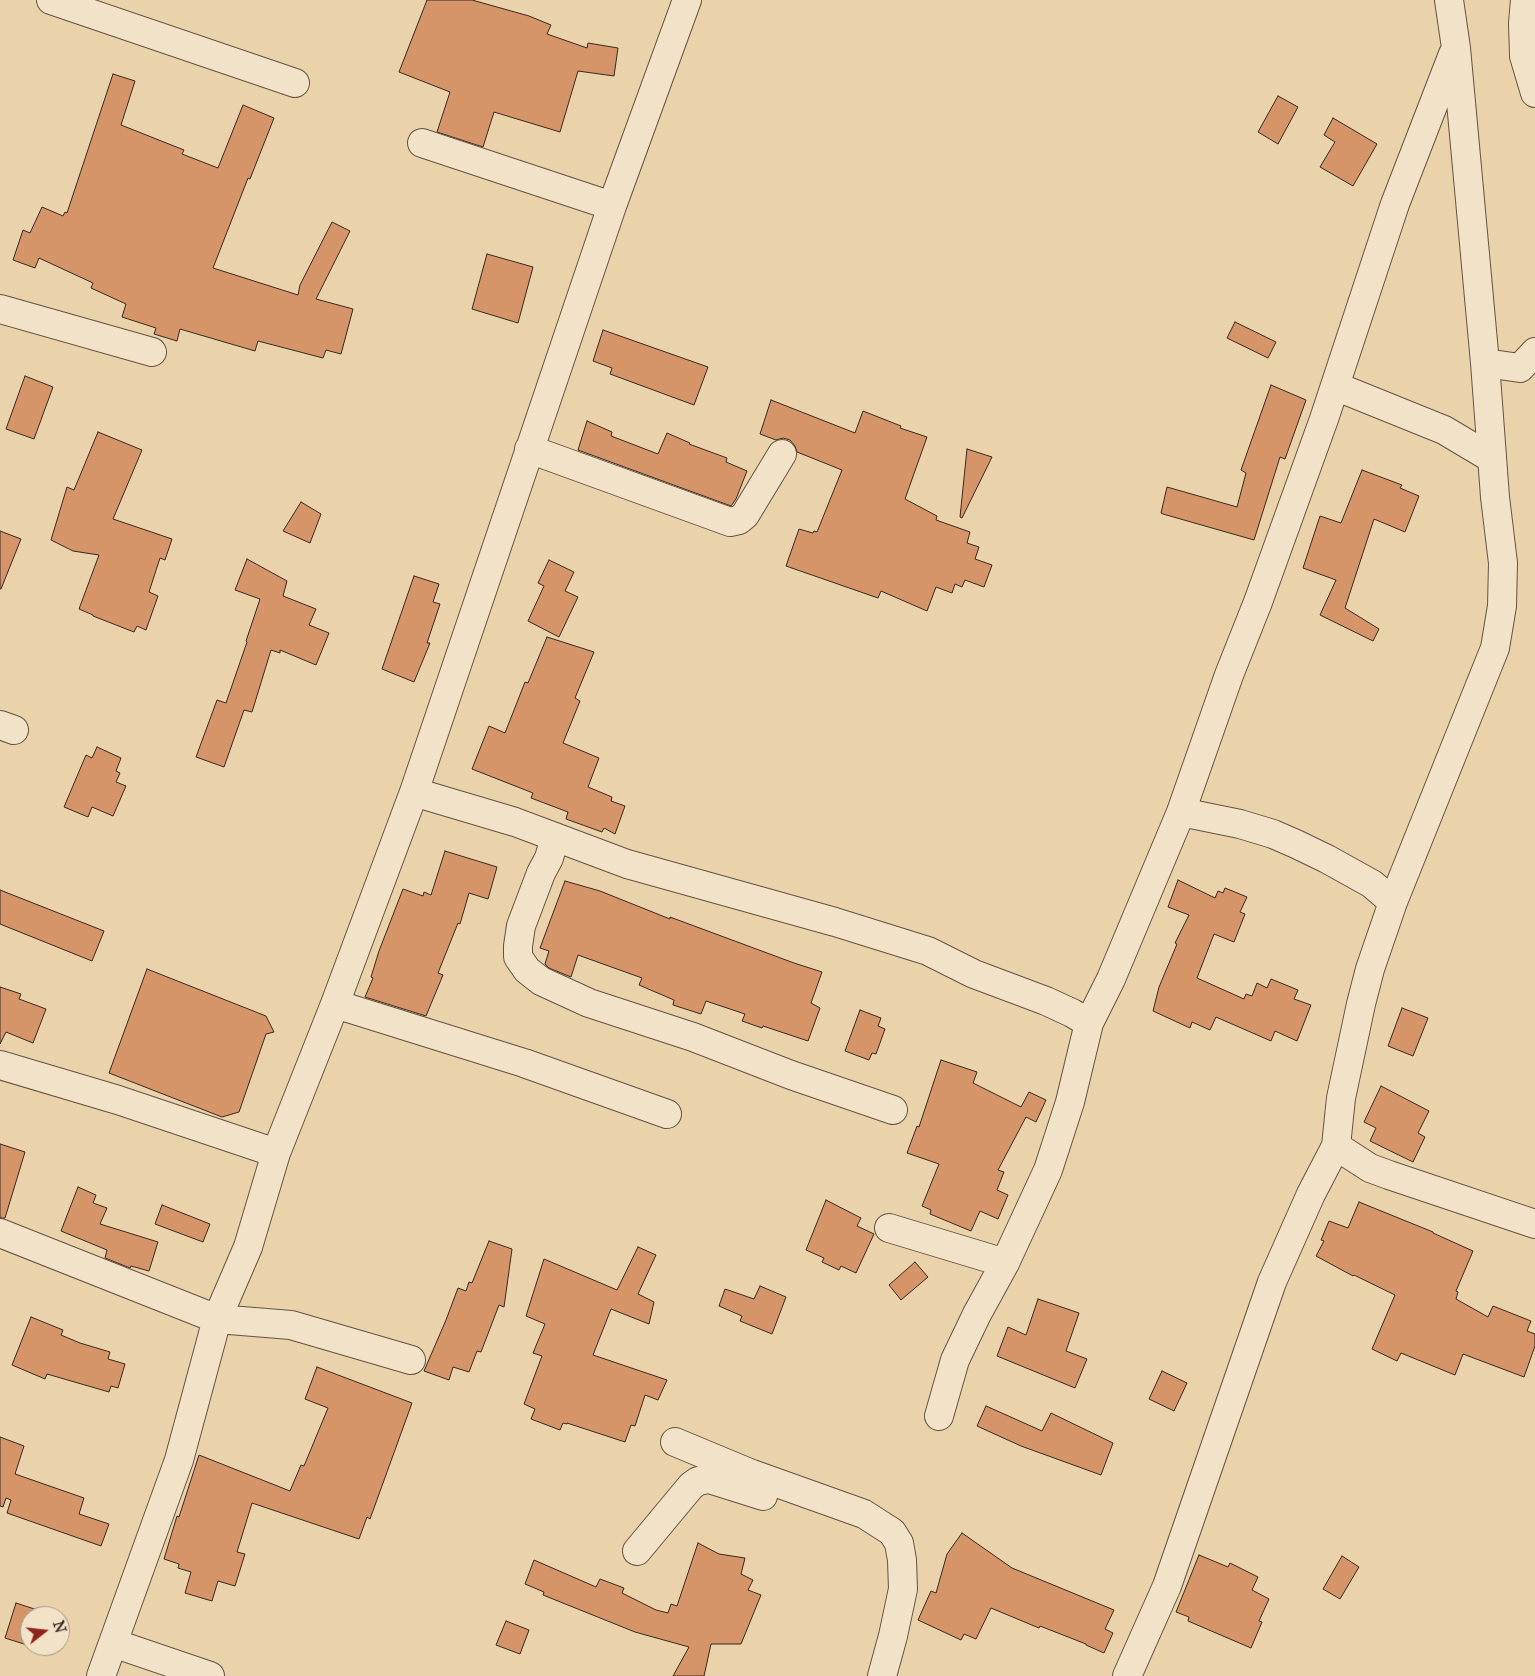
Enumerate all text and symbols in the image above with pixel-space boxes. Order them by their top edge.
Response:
north arrow [20,1606,70,1656]
text: N [49,1619,69,1635]

